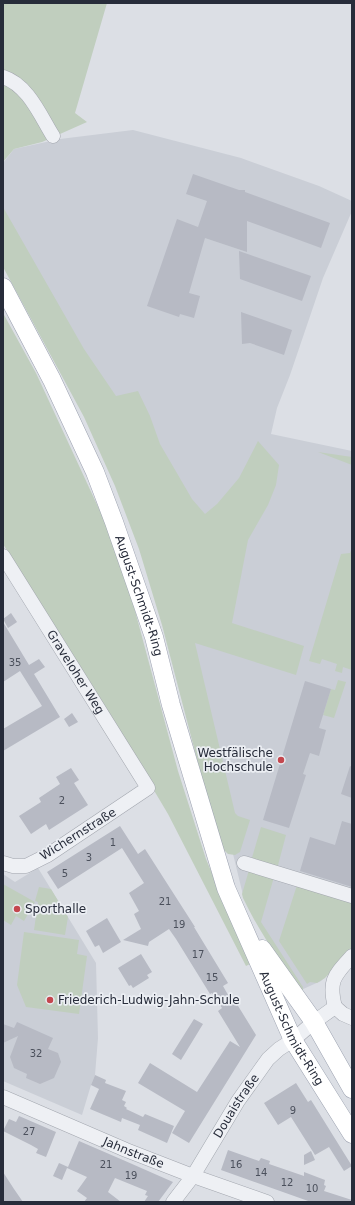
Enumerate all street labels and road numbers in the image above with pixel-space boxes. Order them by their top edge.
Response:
street label: August-Schmidt-Ring [112,533,166,658]
street label: Graveloher Weg [44,627,107,717]
street label: Wichernstraße [37,805,119,863]
street label: August-Schmidt-Ring [256,969,327,1088]
street label: Douaistraße [210,1071,262,1140]
street label: Jahnstraße [100,1134,166,1171]

